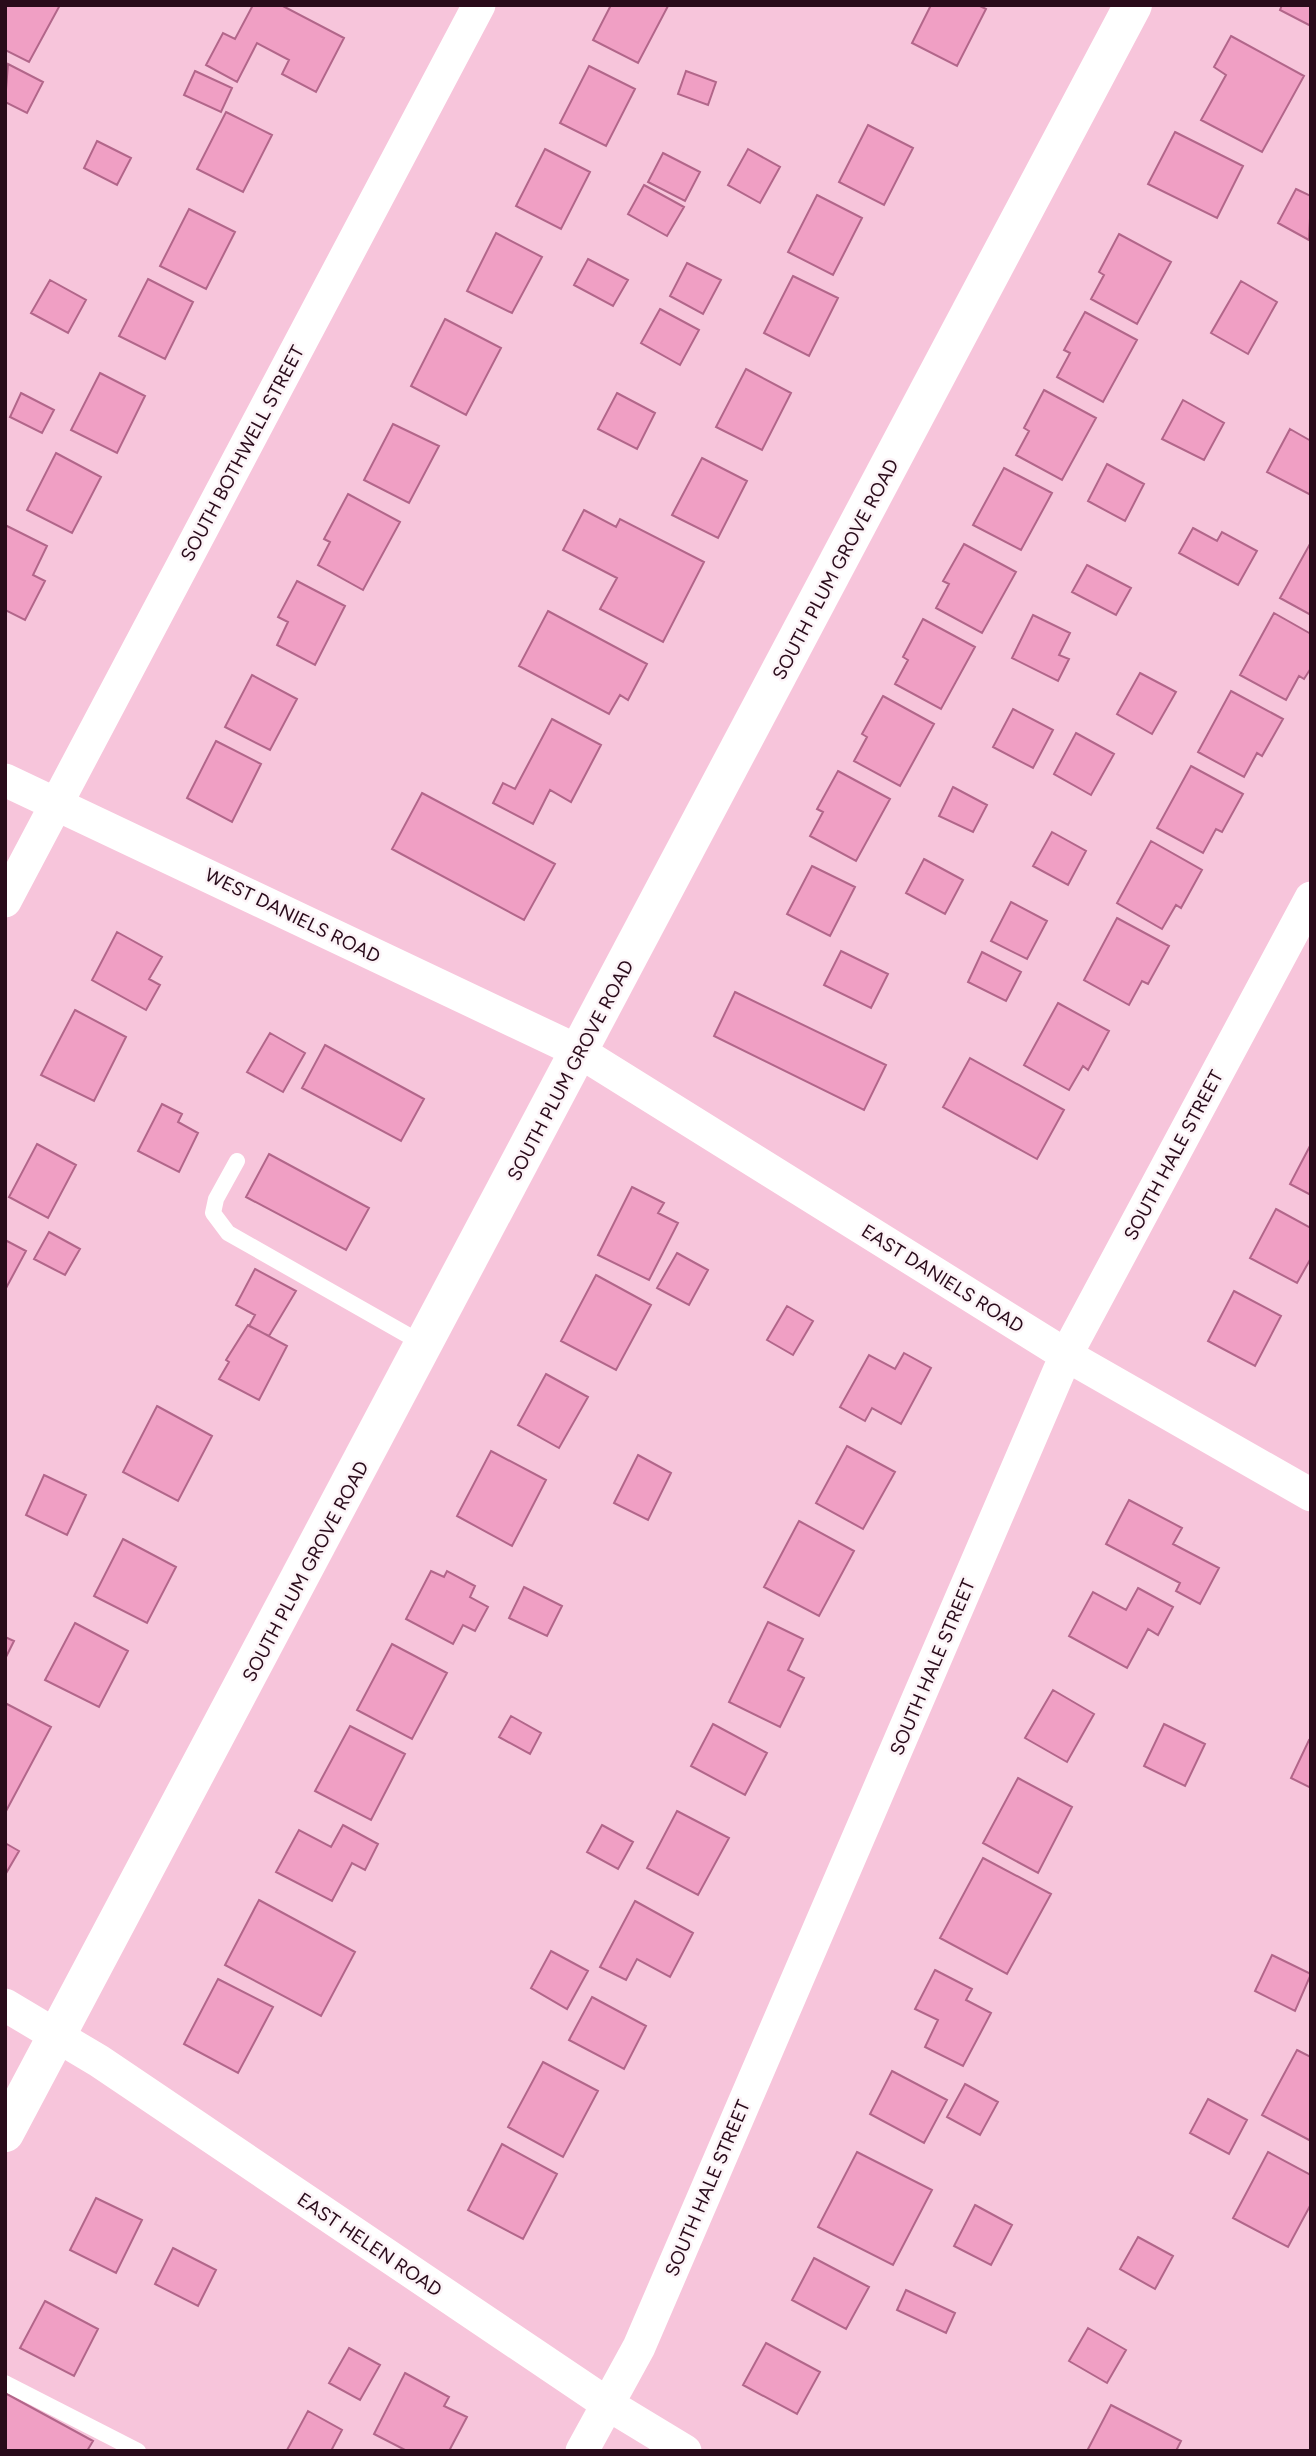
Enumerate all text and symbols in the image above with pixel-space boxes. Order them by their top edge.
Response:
street label: SOUTH BOTHWELL STREET [176,341,309,565]
street label: SOUTH PLUM GROVE ROAD [767,455,904,684]
street label: WEST DANIELS ROAD [201,863,384,968]
street label: SOUTH PLUM GROVE ROAD [502,956,639,1185]
street label: SOUTH HALE STREET [1119,1066,1228,1244]
street label: EAST DANIELS ROAD [857,1219,1028,1338]
street label: SOUTH PLUM GROVE ROAD [237,1457,374,1686]
street label: SOUTH HALE STREET [885,1575,980,1759]
street label: SOUTH HALE STREET [660,2096,755,2280]
street label: EAST HELEN ROAD [293,2187,446,2301]

